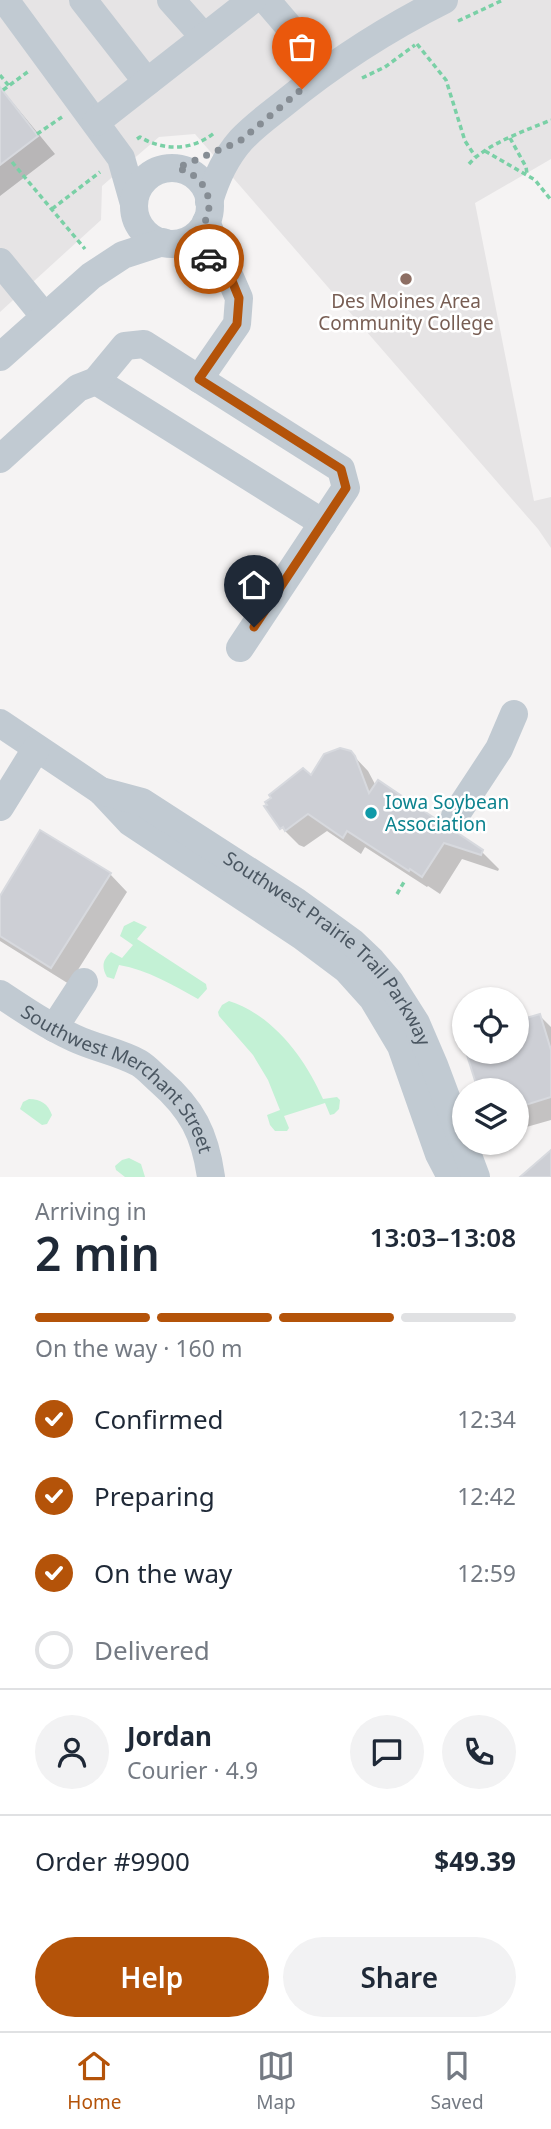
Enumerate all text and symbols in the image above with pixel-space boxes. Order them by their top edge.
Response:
pin [272,17,332,89]
icon: bag [283,28,321,66]
courier [174,224,244,294]
icon: car [190,240,228,278]
marker: Des Moines Area Community College [398,271,414,287]
place label: Des Moines Area Community College [318,288,494,336]
pin [224,555,284,627]
icon: home [235,566,273,604]
place label: Iowa Soybean Association [385,789,509,837]
marker: Iowa Soybean Association [363,805,379,821]
street label: Southwest Prairie Trail Parkway [219,845,437,1050]
map controls [452,987,529,1155]
button: locate [452,987,529,1064]
street label: Southwest Merchant Street [16,998,219,1156]
button: layers [452,1078,529,1155]
text: Arriving in [35,1195,147,1227]
text: 13:03–13:08 [370,1219,516,1255]
text: 2 min [35,1222,160,1284]
text: On the way · 160 m [35,1332,242,1364]
icon: check [35,1400,73,1438]
text: Confirmed [94,1401,224,1437]
text: 12:34 [457,1403,516,1435]
icon: check [35,1477,73,1515]
text: Preparing [94,1478,215,1514]
text: 12:42 [457,1480,516,1512]
icon: check [35,1554,73,1592]
text: On the way [94,1555,232,1591]
text: 12:59 [457,1557,516,1589]
text: Delivered [94,1632,210,1668]
button: person [35,1715,109,1789]
button: chat [350,1715,424,1789]
button: phone [442,1715,516,1789]
text: Jordan [127,1718,212,1754]
text: Courier · 4.9 [127,1754,258,1786]
text: Order #9900 [35,1843,190,1879]
text: $49.39 [434,1843,516,1879]
button: Help [35,1937,269,2017]
button: Share [283,1937,516,2017]
tab: Home [67,2047,121,2115]
tab: Map [256,2047,296,2115]
tab: Saved [430,2047,484,2115]

